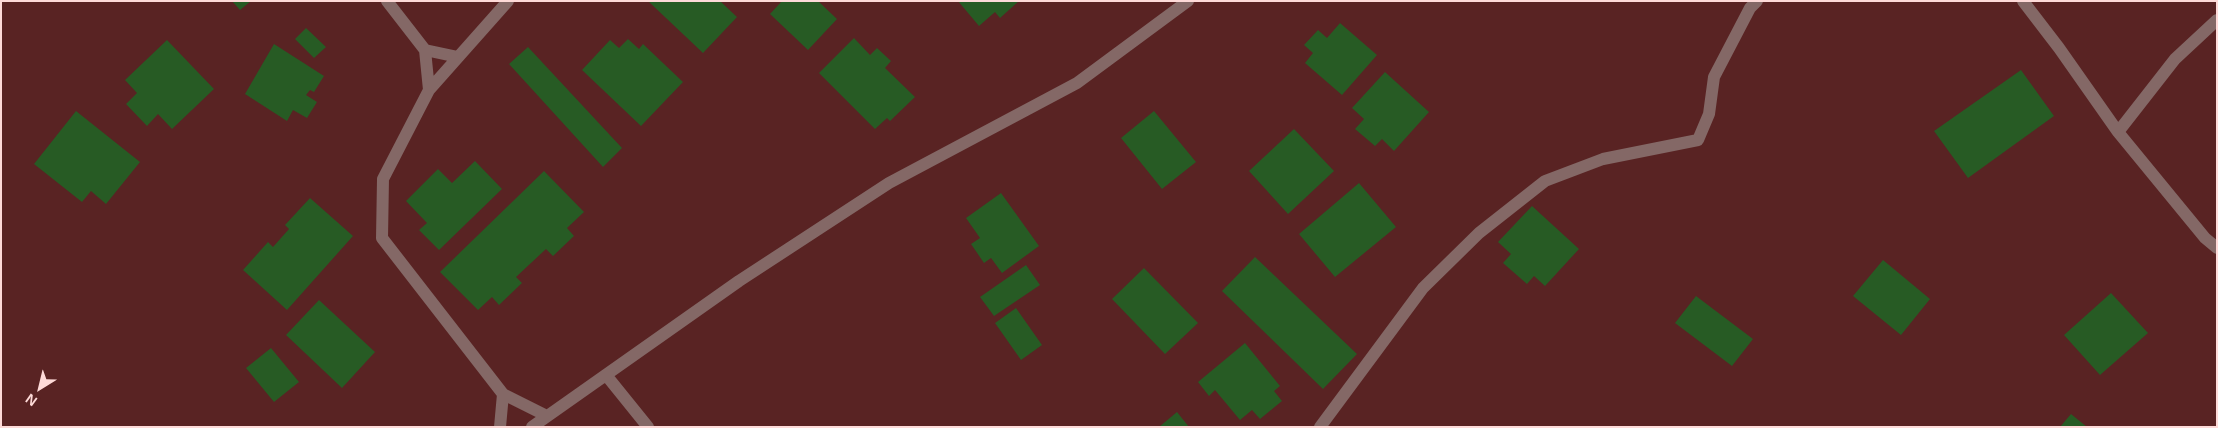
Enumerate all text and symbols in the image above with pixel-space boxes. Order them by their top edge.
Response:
north arrow [15,363,65,413]
text: N [22,391,40,410]

